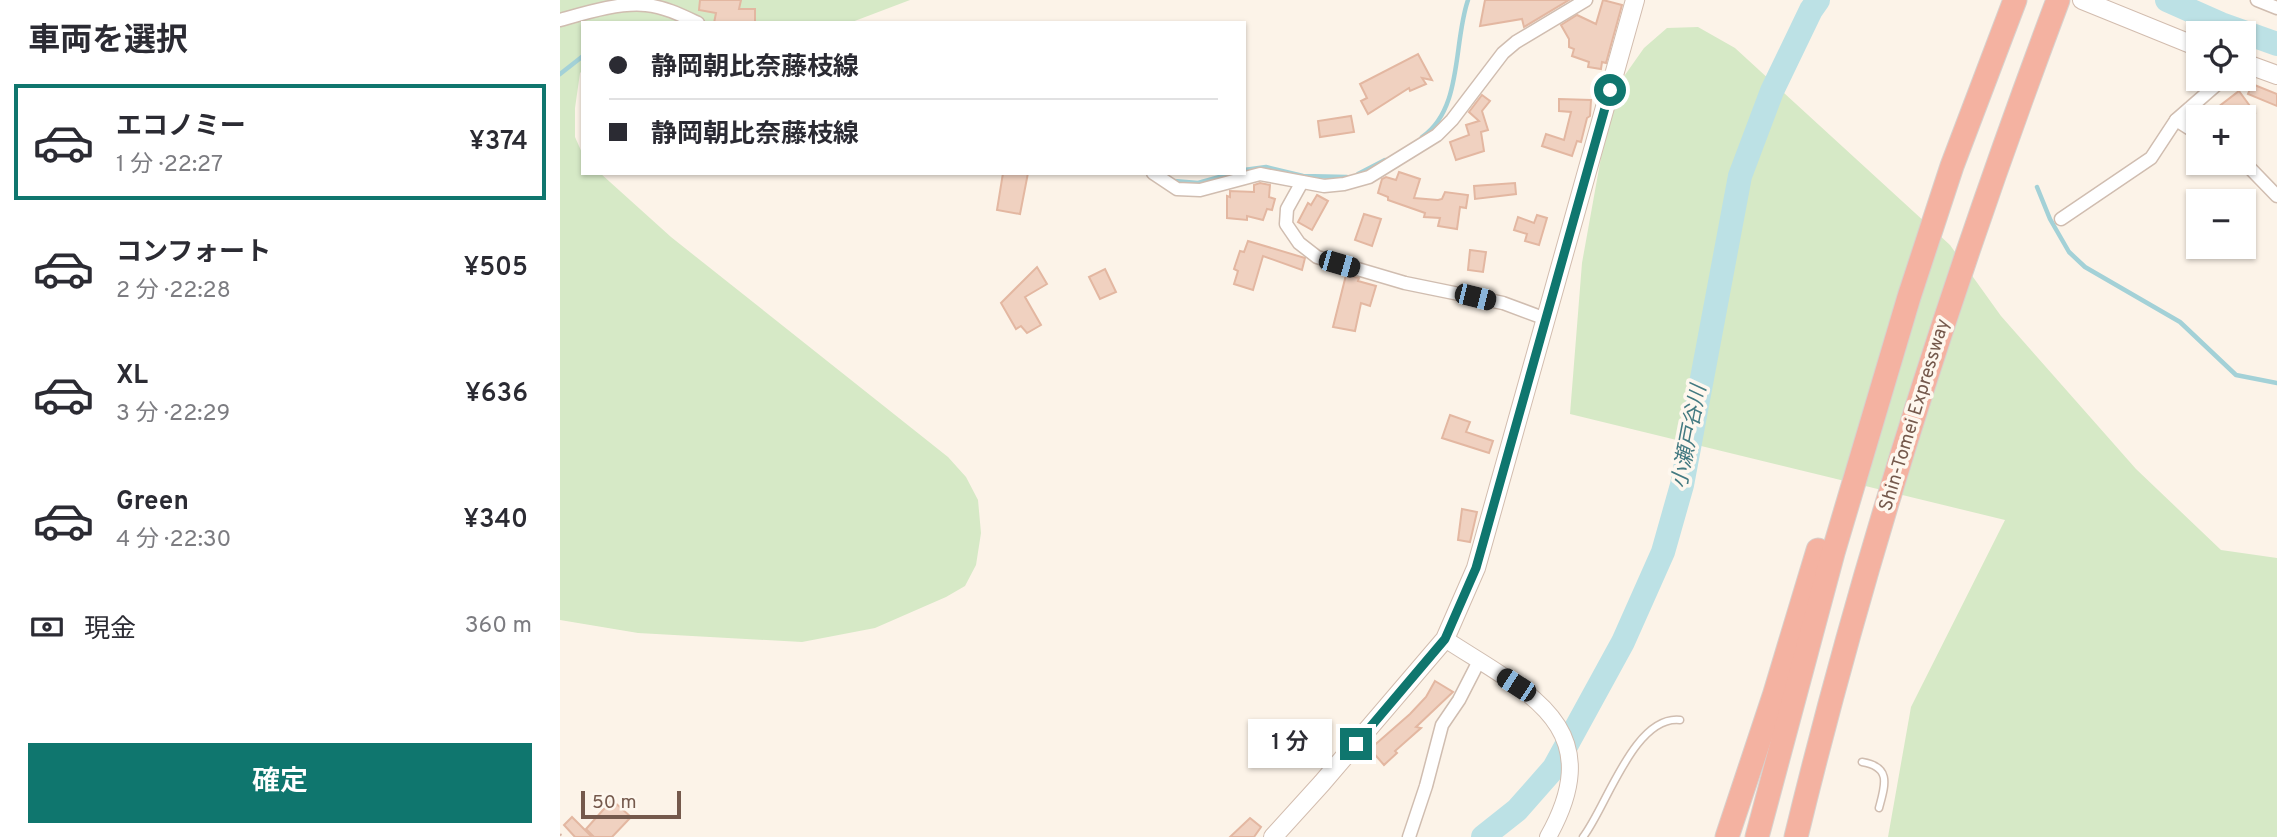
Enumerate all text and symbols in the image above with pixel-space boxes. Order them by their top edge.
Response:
map controls [2186,21,2256,259]
button: locate [2186,21,2256,91]
text: 車両を選択 [28,22,188,62]
text: 静岡朝比奈藤枝線 [651,52,859,85]
route start [1594,74,1626,106]
button: + [2186,105,2256,175]
icon: car [32,111,95,174]
text: エコノミー [116,111,246,144]
text: 静岡朝比奈藤枝線 [651,119,859,152]
text: ¥374 [469,126,528,159]
text: 1 分 · 22:27 [116,151,223,180]
button: − [2186,189,2256,259]
icon: car [32,237,95,300]
text: コンフォート [116,237,271,270]
car [1316,248,1363,280]
text: ¥505 [464,252,528,285]
text: 2 分 · 22:28 [116,277,231,306]
car [1453,282,1498,312]
street label: Shin-Tomei Expressway [1874,316,1956,514]
text: XL [116,360,148,393]
icon: car [32,363,95,426]
text: ¥636 [465,378,528,411]
water label: 小瀬戸谷川 [1667,381,1714,491]
text: 3 分 · 22:29 [116,400,230,429]
text: Green [116,486,189,519]
icon: car [32,489,95,552]
text: ¥340 [463,504,528,537]
text: 4 分 · 22:30 [116,526,231,555]
icon: cash [28,608,66,646]
text: 360 m [465,612,532,641]
text: 現金 [84,614,136,647]
car [1493,665,1540,705]
callout: 1 分 [1248,720,1332,768]
route end [1340,728,1372,760]
text: 1 分 [1271,729,1309,758]
button: 確定 [28,743,532,823]
scale bar [581,788,681,820]
text: 50 m [592,791,637,815]

